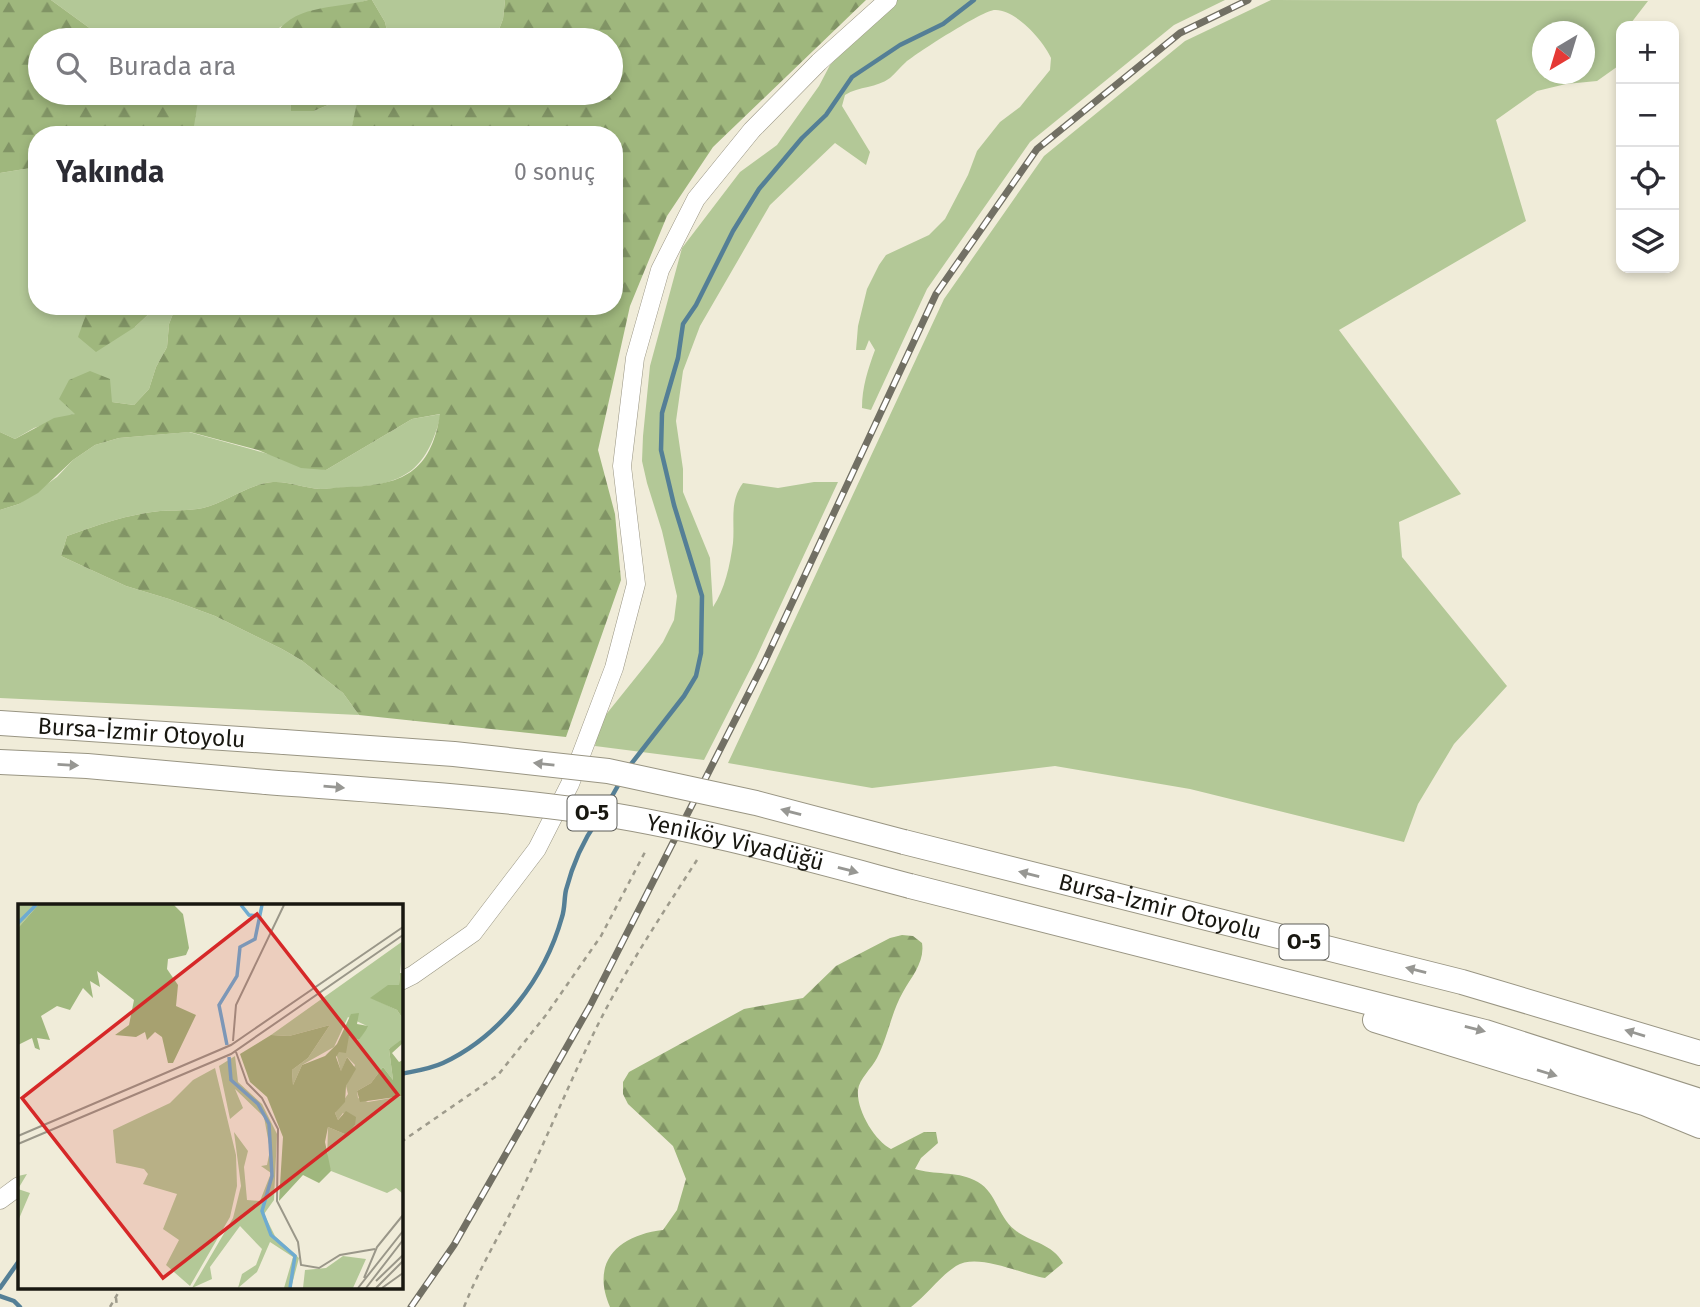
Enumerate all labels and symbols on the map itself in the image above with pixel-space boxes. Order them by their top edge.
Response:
north arrow [1532,21,1595,84]
street label: Bursa-İzmir Otoyolu [37,712,246,753]
one-way arrow [533,758,555,769]
one-way arrow [57,760,79,771]
one-way arrow [324,782,346,793]
road number: O-5 [568,796,616,830]
one-way arrow [780,807,801,817]
street label: Yeniköy Viyadüğü [644,808,827,876]
one-way arrow [837,865,859,876]
street label: Bursa-İzmir Otoyolu [1056,867,1264,945]
one-way arrow [1018,868,1040,879]
inset map [18,904,402,1290]
road number: O-5 [1280,925,1328,960]
one-way arrow [1405,964,1427,975]
one-way arrow [1465,1024,1487,1035]
one-way arrow [1624,1028,1645,1038]
one-way arrow [1536,1068,1557,1079]

